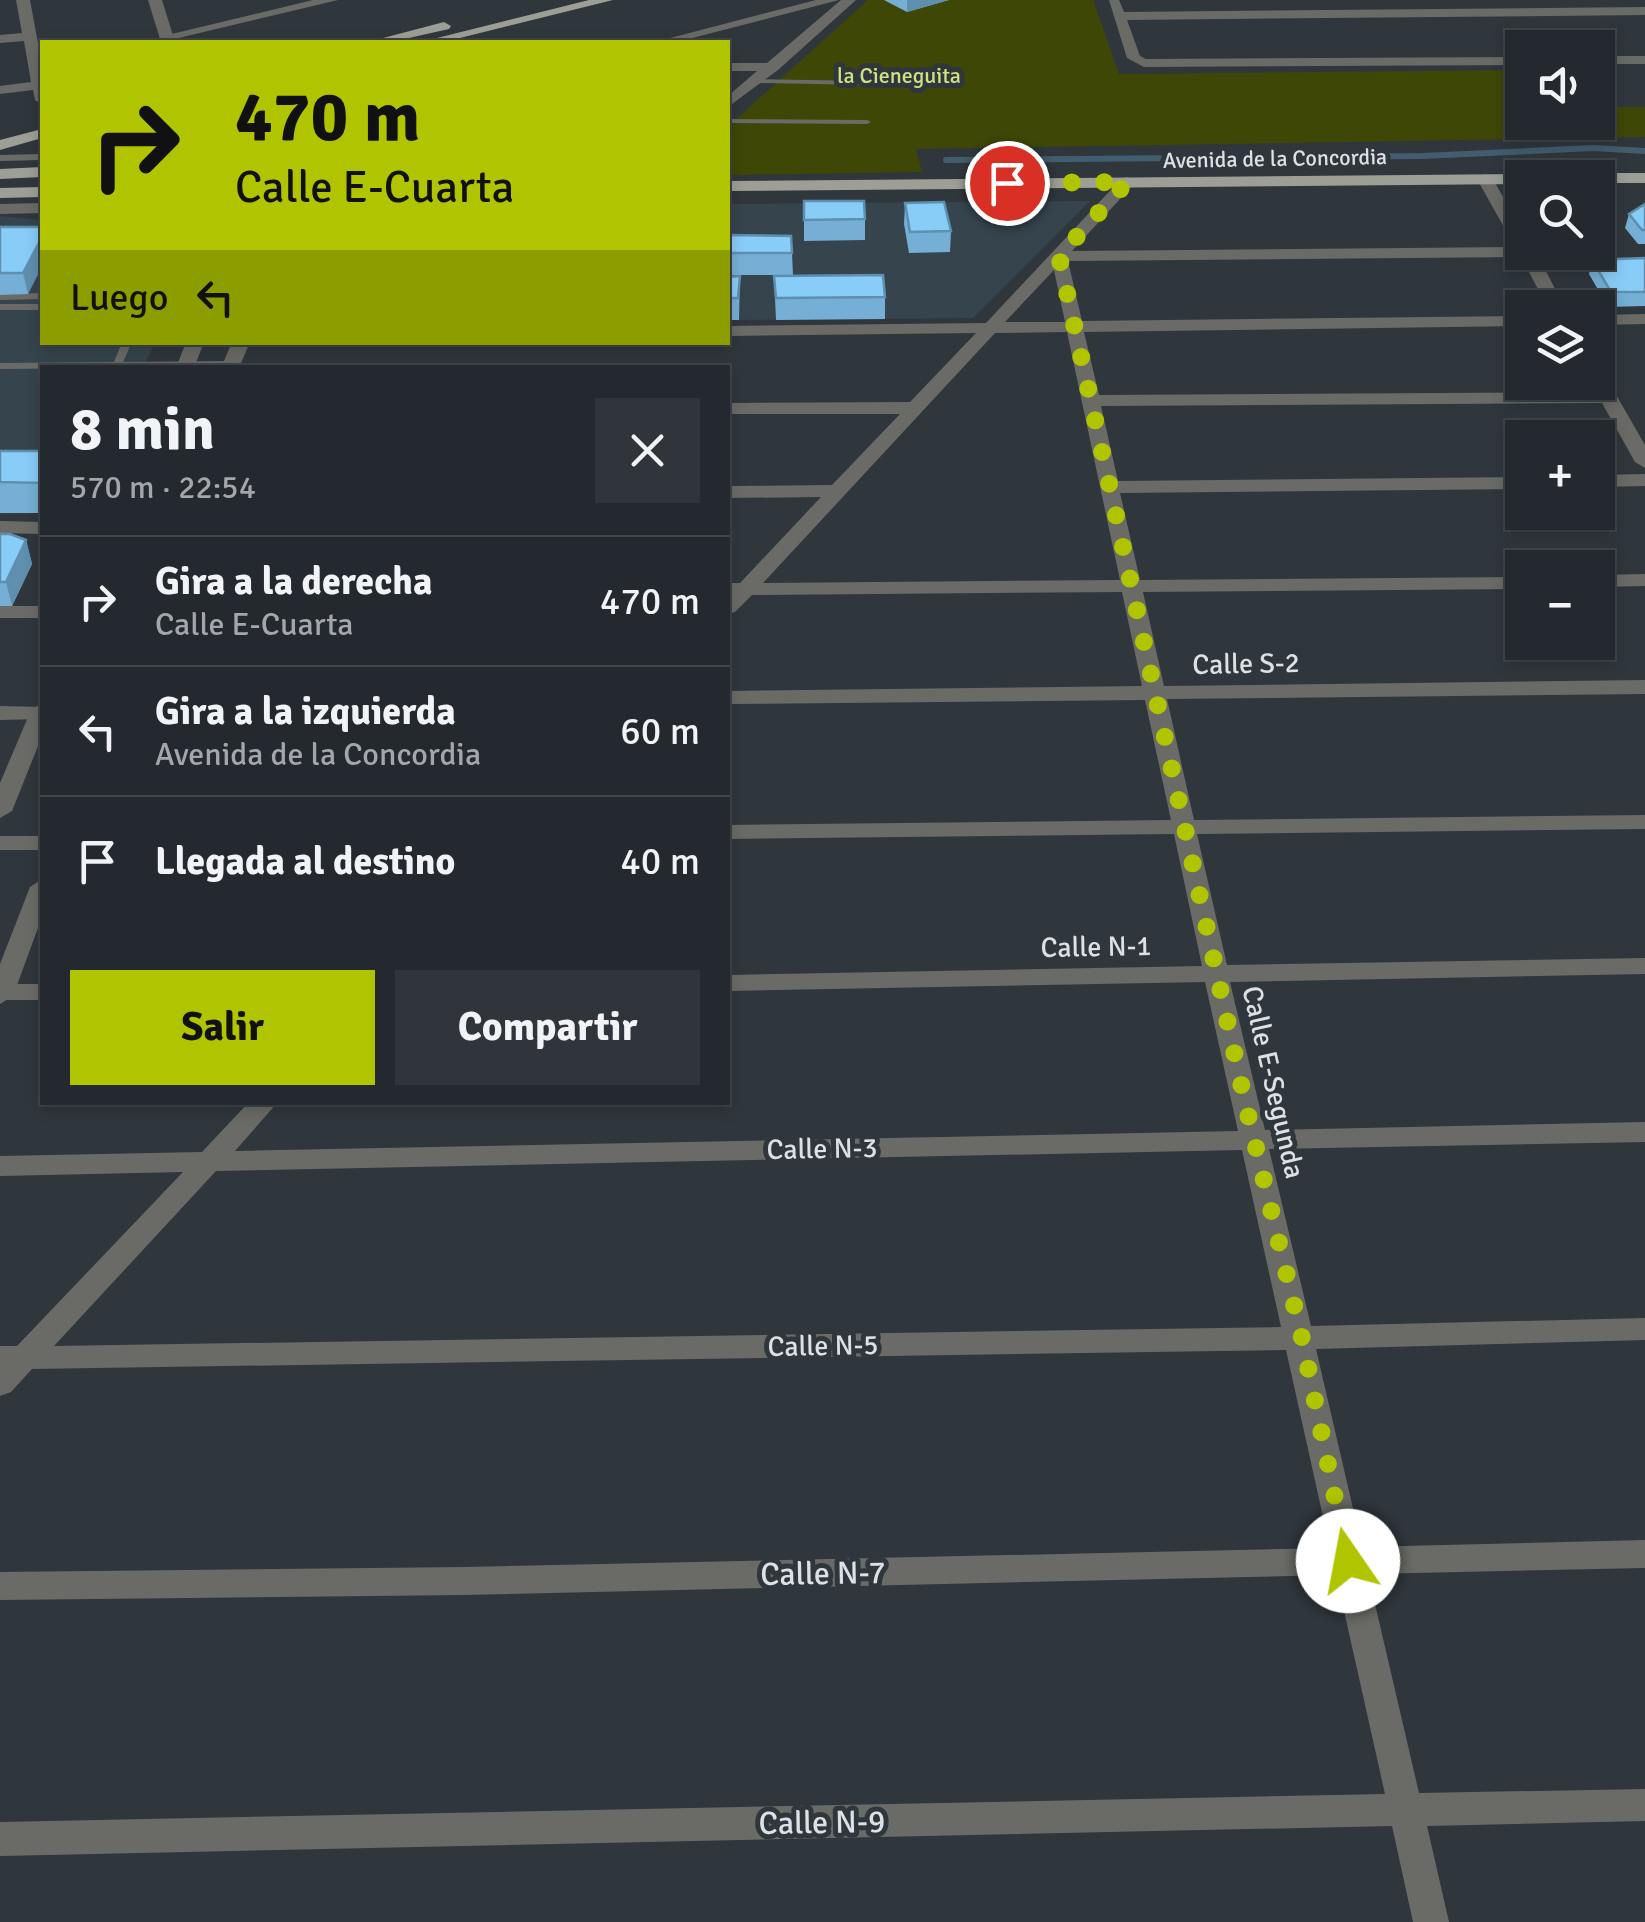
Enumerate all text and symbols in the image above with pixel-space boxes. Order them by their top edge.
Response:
map controls [1505,30,1615,660]
button: sound [1505,30,1615,140]
park label: la Cieneguita [837,62,961,89]
text: 470 m [235,74,420,160]
icon: right [70,80,200,210]
pin [965,141,1050,226]
street label: Avenida de la Concordia [1163,143,1387,174]
icon: arrive [980,156,1035,211]
text: Calle E-Cuarta [235,160,514,215]
button: search [1505,160,1615,270]
icon: left [188,270,243,325]
text: Luego [70,274,168,321]
button: layers [1505,290,1615,400]
text: 8 min [70,393,215,467]
button: close [595,398,700,503]
button: + [1505,420,1615,530]
text: 570 m · 22:54 [70,468,256,507]
button: − [1505,550,1615,660]
text: Gira a la derecha [155,558,432,605]
icon: right [70,574,125,629]
text: 470 m [600,578,700,625]
text: Calle E-Cuarta [155,605,354,644]
street label: Calle S-2 [1192,646,1300,682]
text: Gira a la izquierda [155,688,456,735]
icon: left [70,704,125,759]
text: 60 m [620,708,700,755]
text: Avenida de la Concordia [155,735,481,774]
icon: arrive [70,834,125,889]
text: Llegada al destino [155,838,455,885]
text: 40 m [620,838,700,885]
street label: Calle N-1 [1040,929,1152,965]
button: Salir [70,970,375,1085]
button: Compartir [395,970,700,1085]
street label: Calle E-Segunda [1234,983,1312,1182]
street label: Calle N-3 [766,1131,878,1167]
street label: Calle N-5 [767,1328,879,1364]
position arrow [1296,1509,1400,1613]
street label: Calle N-7 [760,1553,886,1594]
street label: Calle N-9 [758,1802,886,1843]

